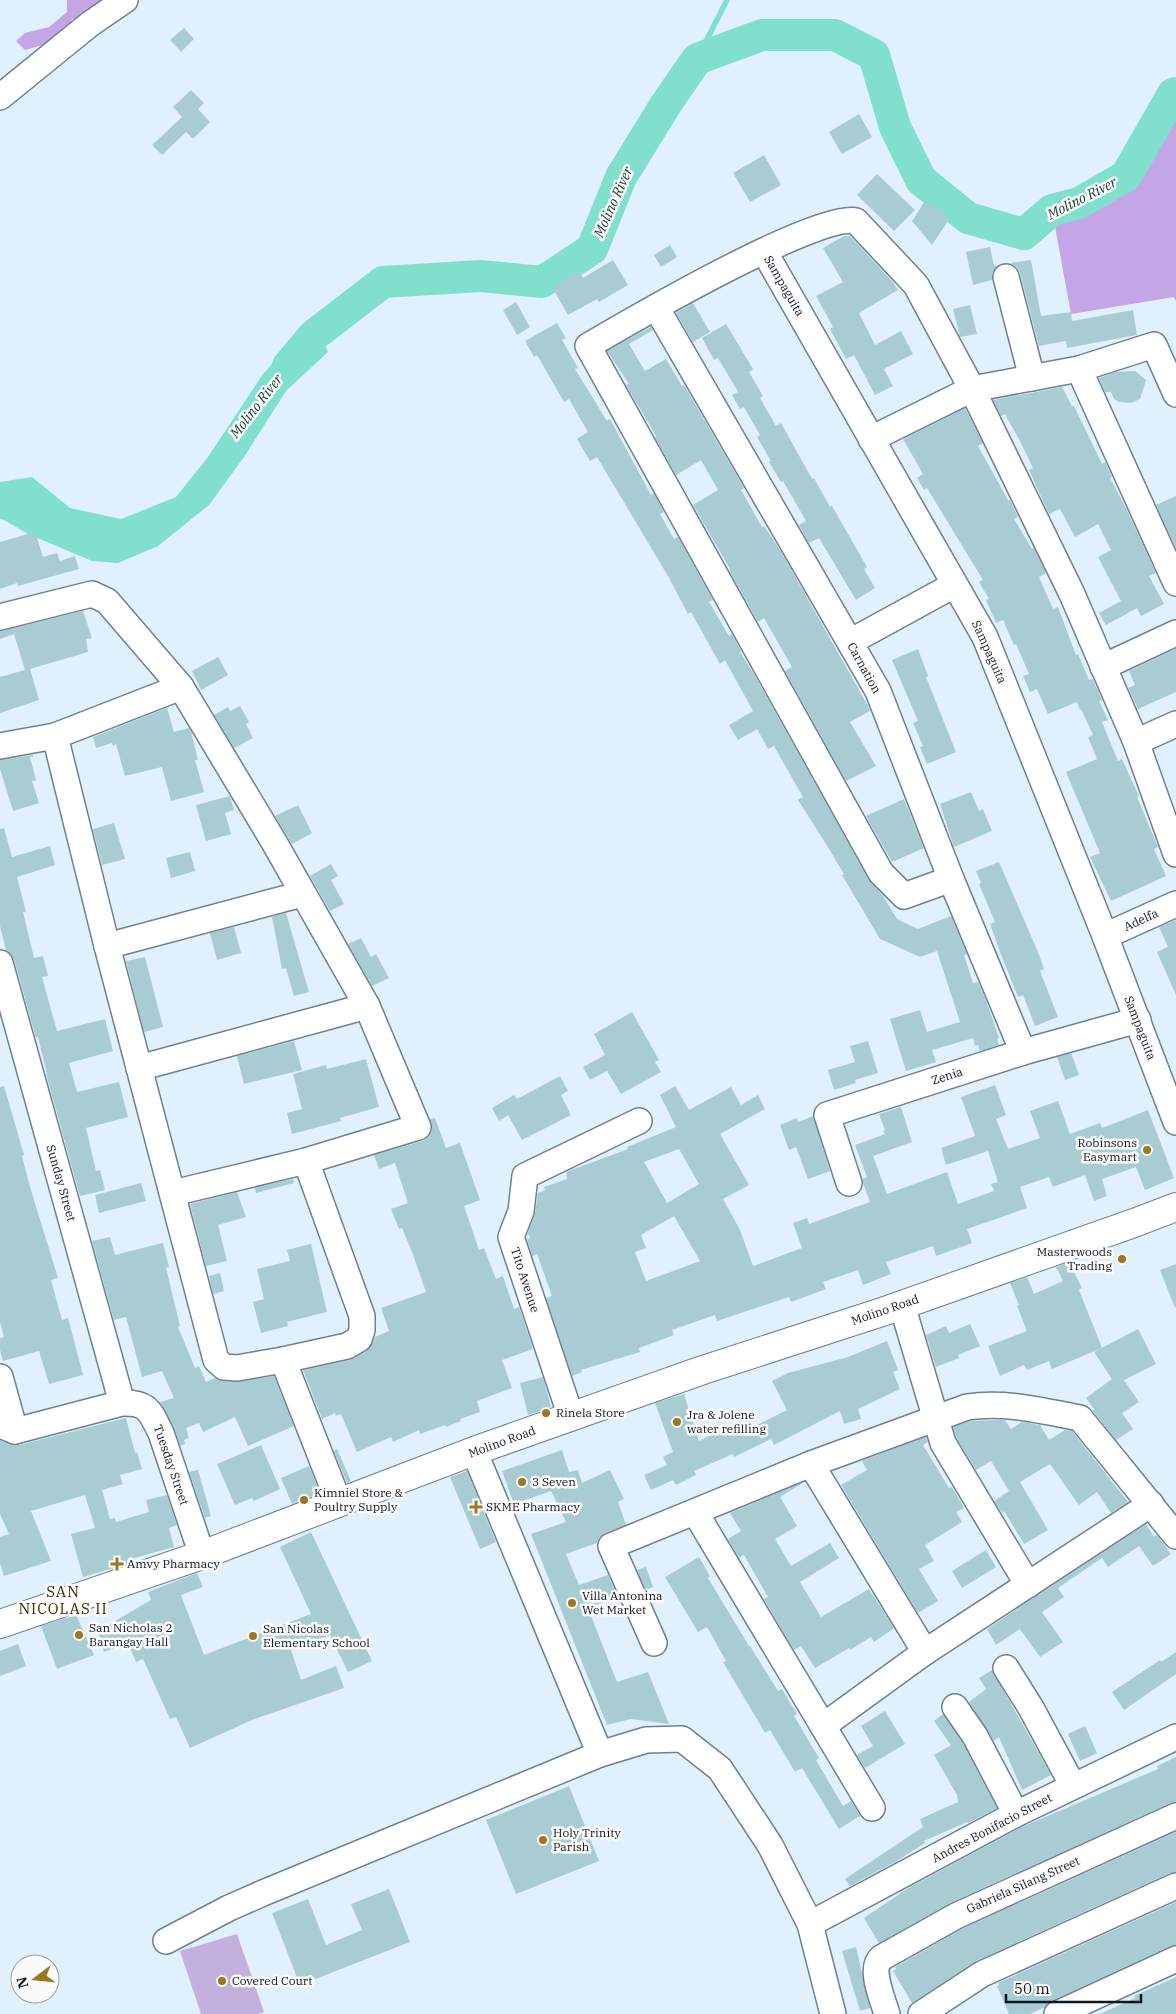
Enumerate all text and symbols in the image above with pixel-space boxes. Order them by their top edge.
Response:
water label: Molino River [589,163,637,241]
water label: Molino River [1043,172,1121,224]
street label: Sampaguita [761,253,808,319]
water label: Molino River [225,370,287,442]
street label: Sampaguita [969,618,1010,686]
street label: Carnation [844,640,885,696]
street label: Adelfa [1121,905,1161,934]
street label: Sampaguita [1121,994,1160,1062]
street label: Zenia [929,1063,965,1088]
place label: Robinsons Easymart [1078,1135,1137,1164]
street label: Sunday Street [43,1143,80,1223]
marker: Robinsons Easymart [1141,1144,1153,1156]
place label: Masterwoods Trading [1037,1244,1112,1273]
street label: Tito Avenue [508,1245,543,1314]
marker: Masterwoods Trading [1116,1253,1128,1265]
street label: Molino Road [849,1291,921,1328]
place label: Rinela Store [556,1405,625,1420]
marker: Rinela Store [540,1407,552,1419]
place label: Jra & Jolene water refilling [687,1407,766,1436]
marker: Jra & Jolene water refilling [671,1416,683,1428]
street label: Molino Road [466,1422,537,1461]
street label: Tuesday Street [151,1423,192,1507]
place label: 3 Seven [532,1474,576,1489]
marker: 3 Seven [516,1476,528,1488]
place label: Kimniel Store & Poultry Supply [314,1485,404,1514]
marker: Kimniel Store & Poultry Supply [298,1494,310,1506]
place label: SKME Pharmacy [486,1499,581,1514]
marker: SKME Pharmacy [470,1501,482,1513]
place label: Amvy Pharmacy [127,1556,220,1571]
marker: Amvy Pharmacy [111,1558,123,1570]
district label: SAN NICOLAS II [18,1582,108,1618]
place label: Villa Antonina Wet Market [582,1588,663,1617]
marker: Villa Antonina Wet Market [566,1597,578,1609]
place label: San Nicholas 2 Barangay Hall [89,1620,173,1649]
place label: San Nicolas Elementary School [263,1621,370,1650]
marker: San Nicholas 2 Barangay Hall [73,1629,85,1641]
marker: San Nicolas Elementary School [247,1630,259,1642]
street label: Andres Bonifacio Street [929,1790,1054,1866]
place label: Holy Trinity Parish [553,1825,621,1854]
marker: Holy Trinity Parish [537,1834,549,1846]
street label: Gabriela Silang Street [964,1853,1082,1916]
north arrow [10,1954,60,2004]
scale bar [1006,1972,1141,2004]
place label: Covered Court [232,1973,313,1988]
text: N [12,1975,33,1990]
marker: Covered Court [216,1975,228,1987]
text: 50 m [1014,1979,1050,1998]

